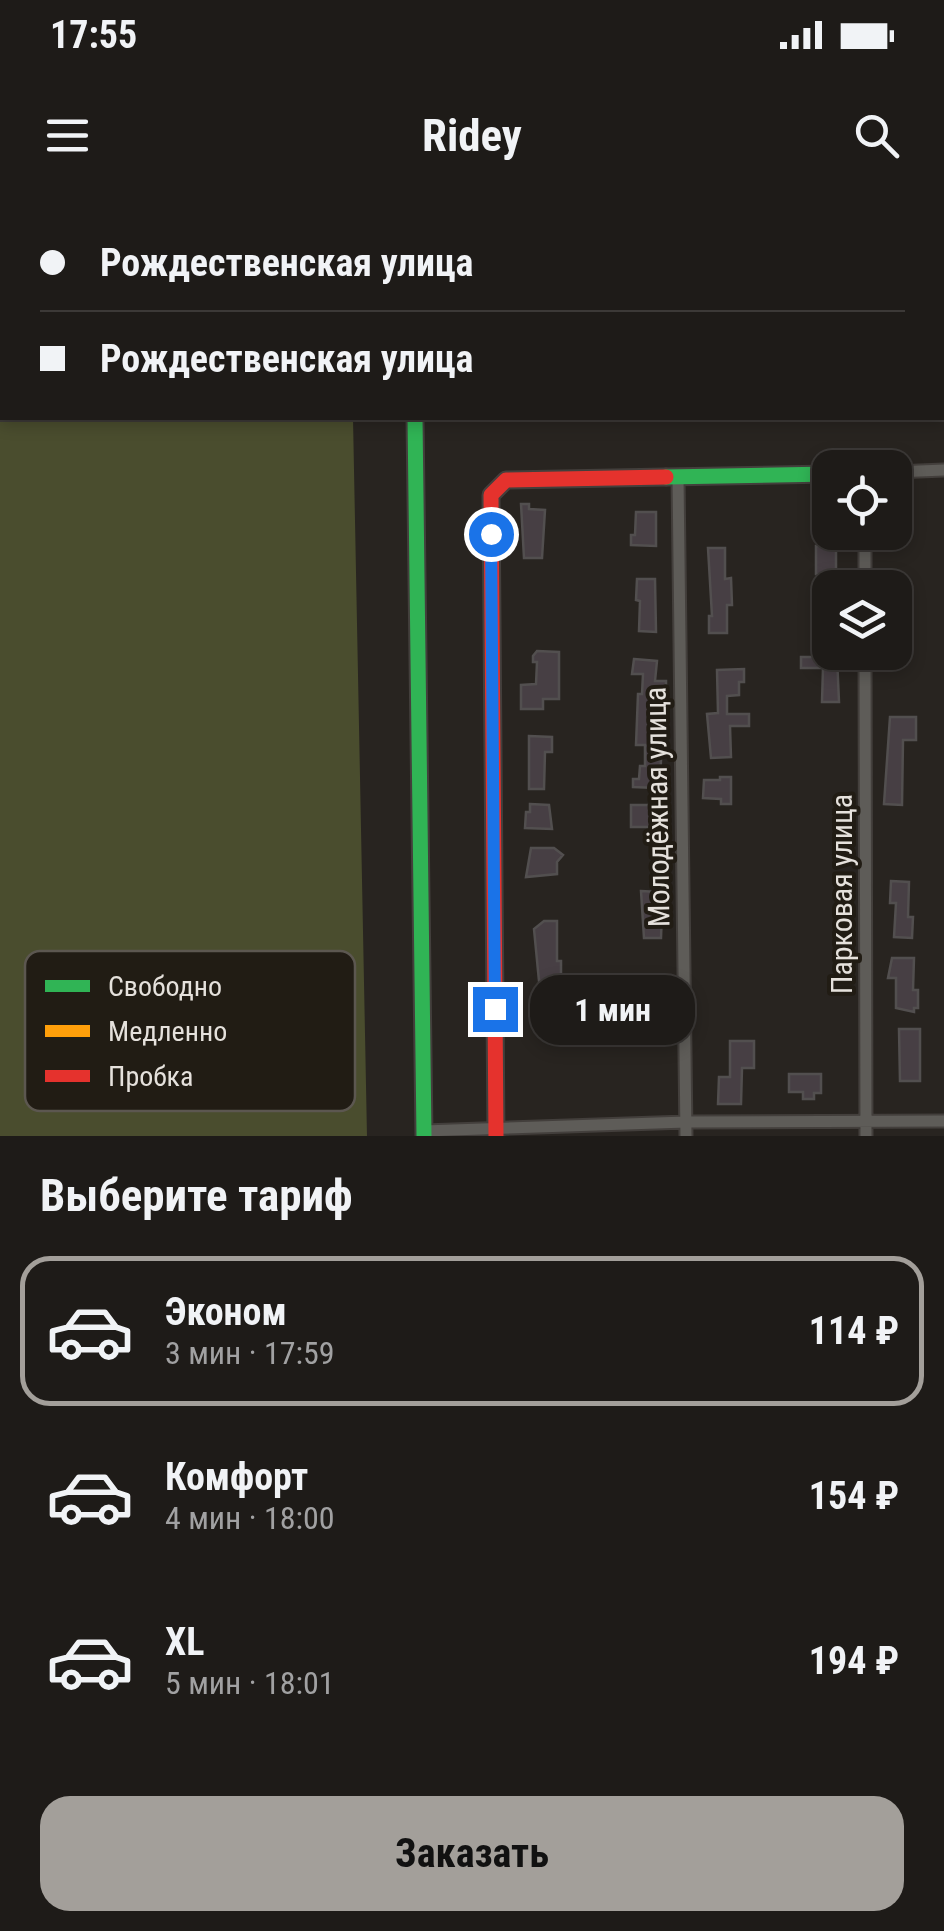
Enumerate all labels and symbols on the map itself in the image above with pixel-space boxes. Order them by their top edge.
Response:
route start [469,512,514,557]
street label: Молодёжная улица [637,687,677,927]
street label: Парковая улица [824,794,859,994]
legend [25,951,355,1111]
text: Свободно [108,970,222,1003]
callout: 1 мин [530,974,695,1044]
route end [473,987,518,1032]
text: Медленно [108,1015,227,1048]
text: Пробка [108,1060,193,1093]

